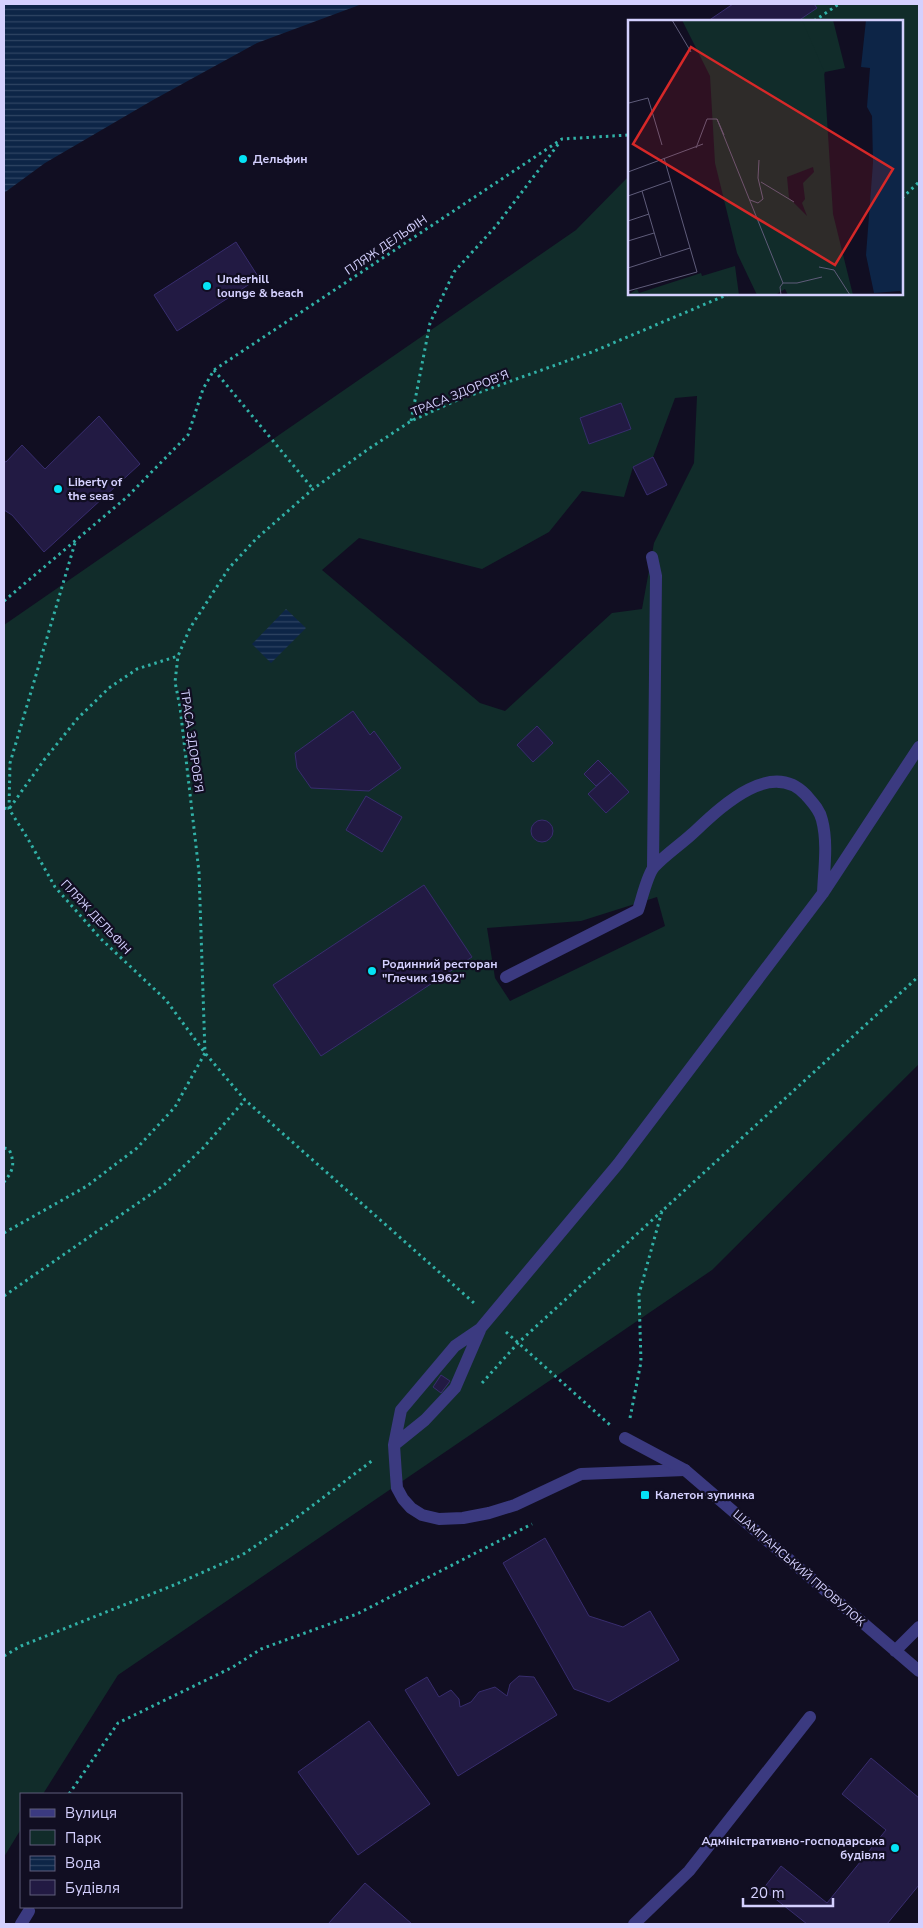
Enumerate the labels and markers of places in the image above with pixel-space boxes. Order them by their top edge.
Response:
place label: Дельфин [253,151,308,167]
marker: Дельфин [237,153,249,165]
place label: Underhill lounge & beach [217,271,304,301]
marker: Underhill lounge & beach [201,280,213,292]
place label: Liberty of the seas [68,474,123,504]
marker: Liberty of the seas [52,483,64,495]
place label: Родинний ресторан "Глечик 1962" [382,956,498,986]
marker: Родинний ресторан "Глечик 1962" [366,965,378,977]
place label: Калетон зупинка [655,1487,755,1503]
marker: Калетон зупинка [639,1489,651,1501]
place label: Адміністративно-господарська будівля [701,1833,885,1863]
marker: Адміністративно-господарська будівля [889,1842,901,1854]

